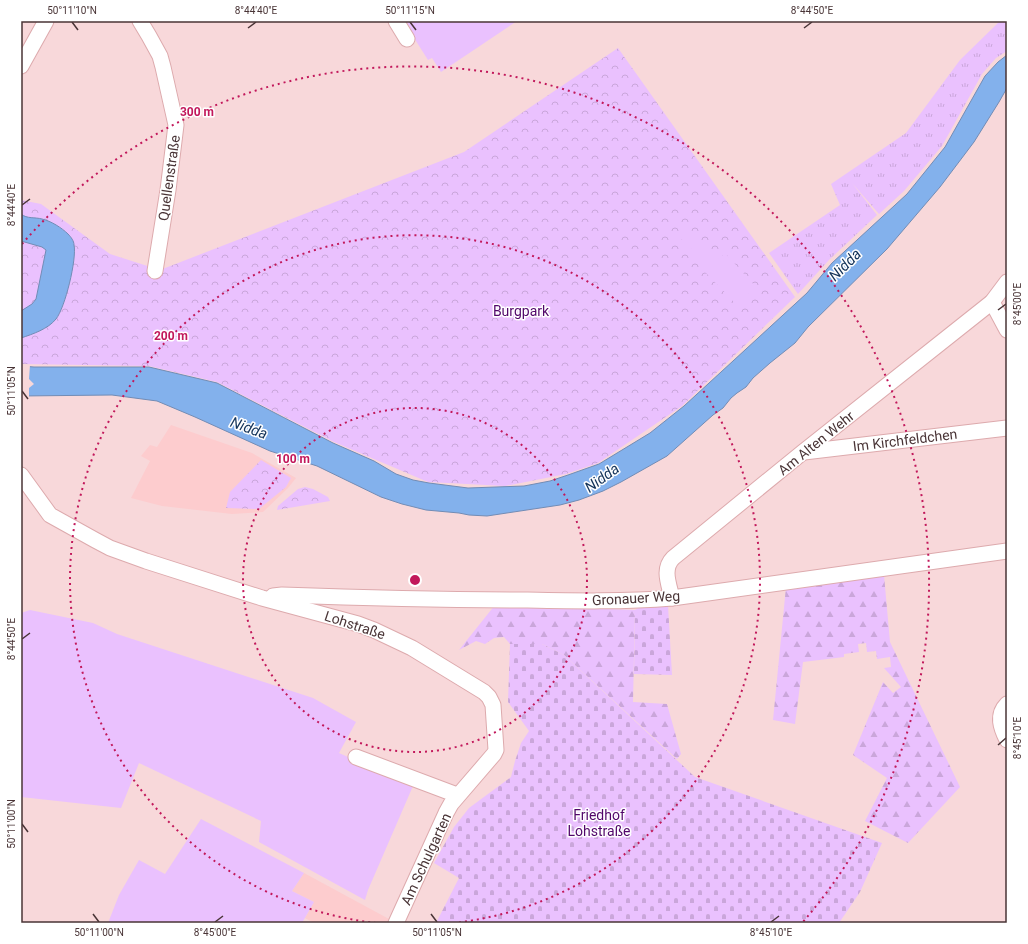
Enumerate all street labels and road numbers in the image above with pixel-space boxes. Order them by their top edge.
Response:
street label: Quellenstraße [155,134,183,222]
street label: Am Alten Wehr [775,407,857,478]
street label: Im Kirchfeldchen [852,426,958,454]
street label: Gronauer Weg [591,588,681,608]
street label: Lohstraße [323,608,387,642]
street label: Am Schulgarten [398,810,454,908]

